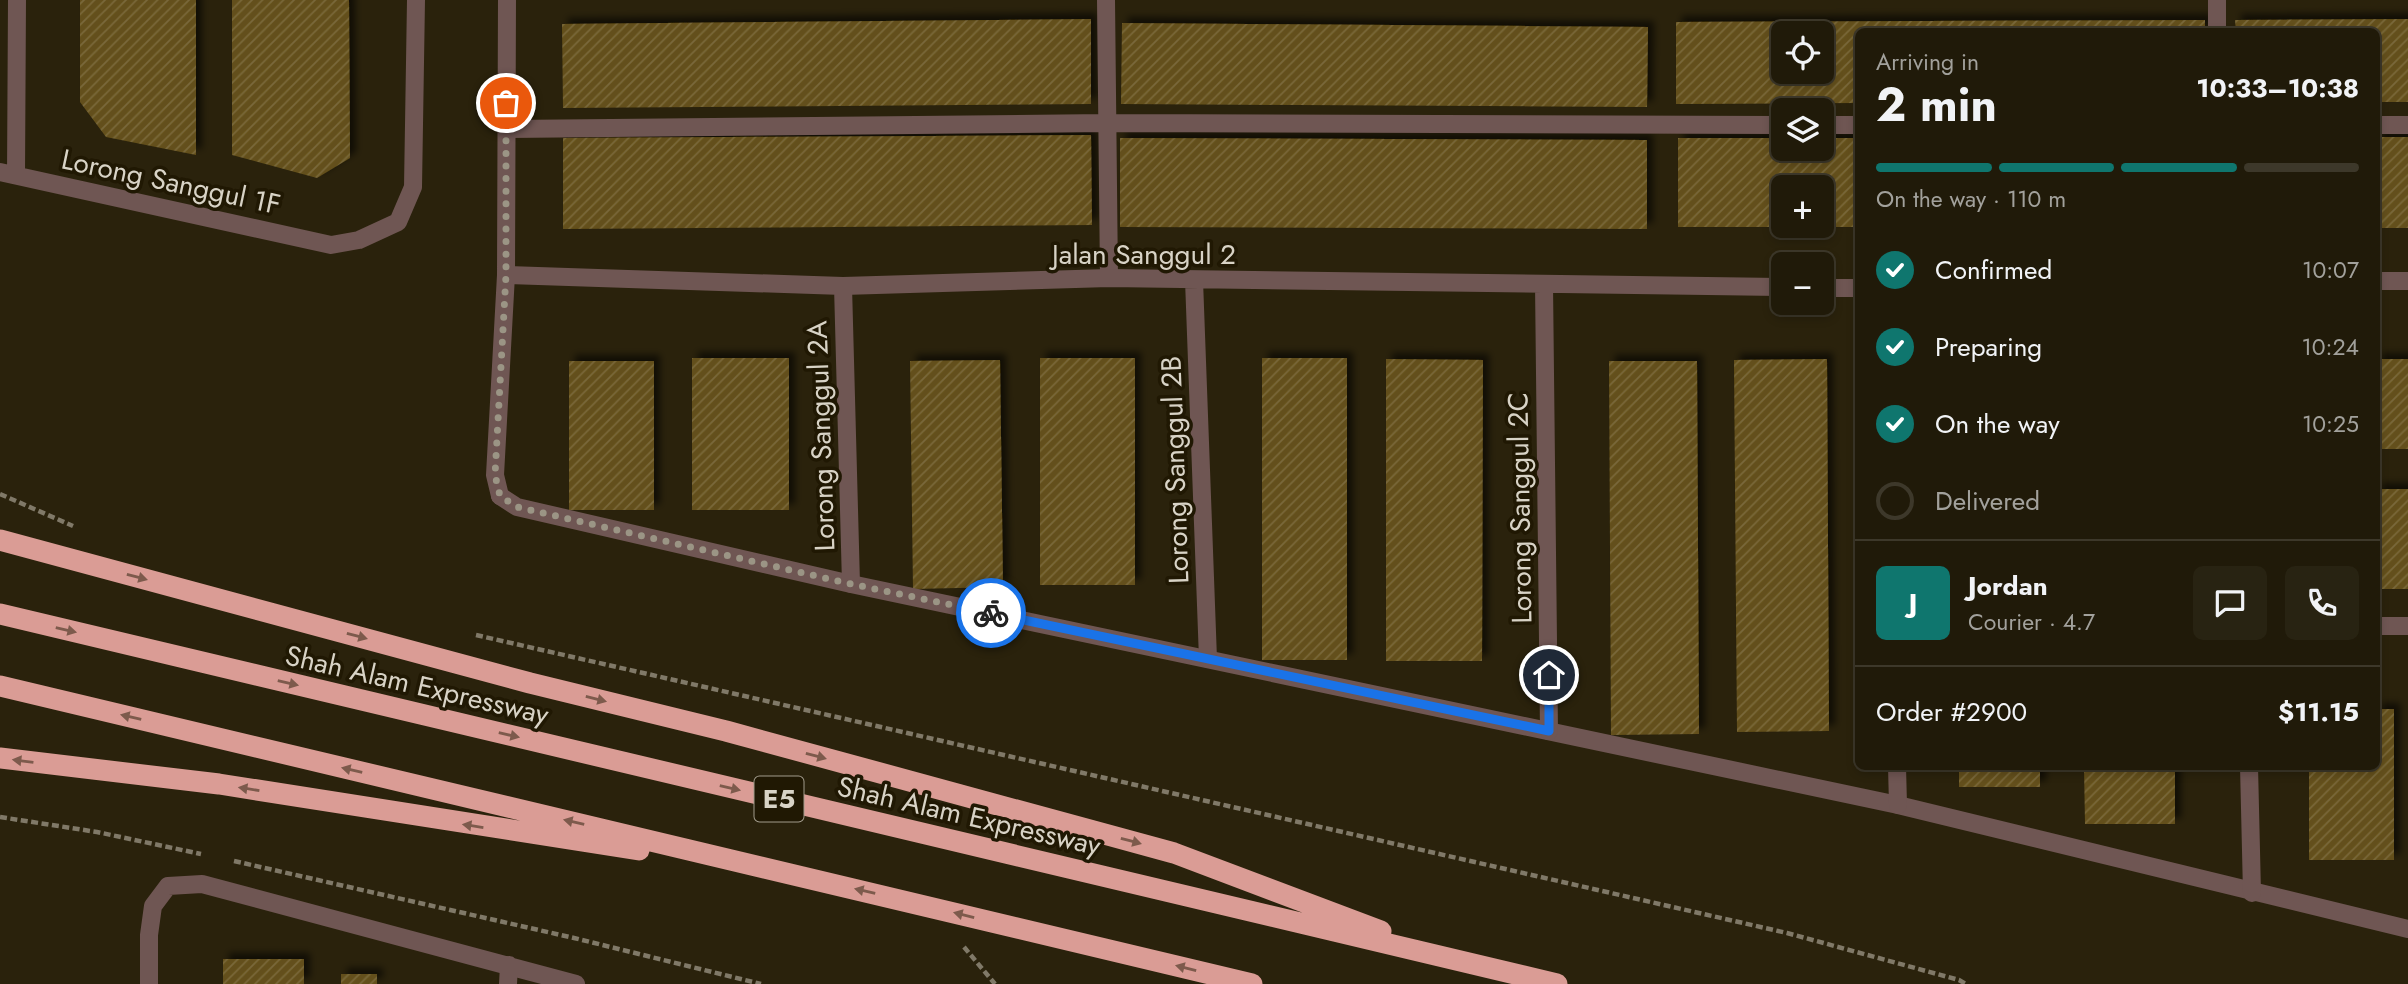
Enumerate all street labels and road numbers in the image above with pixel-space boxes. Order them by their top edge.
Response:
street label: Lorong Sanggul 1F [58,139,284,225]
street label: Jalan Sanggul 2 [1048,234,1236,275]
street label: Lorong Sanggul 2A [796,319,846,552]
street label: Lorong Sanggul 2B [1151,355,1199,585]
street label: Lorong Sanggul 2C [1497,392,1543,624]
street label: Shah Alam Expressway [281,635,553,735]
street label: Shah Alam Expressway [833,766,1105,866]
road number: E5 [754,776,804,821]

